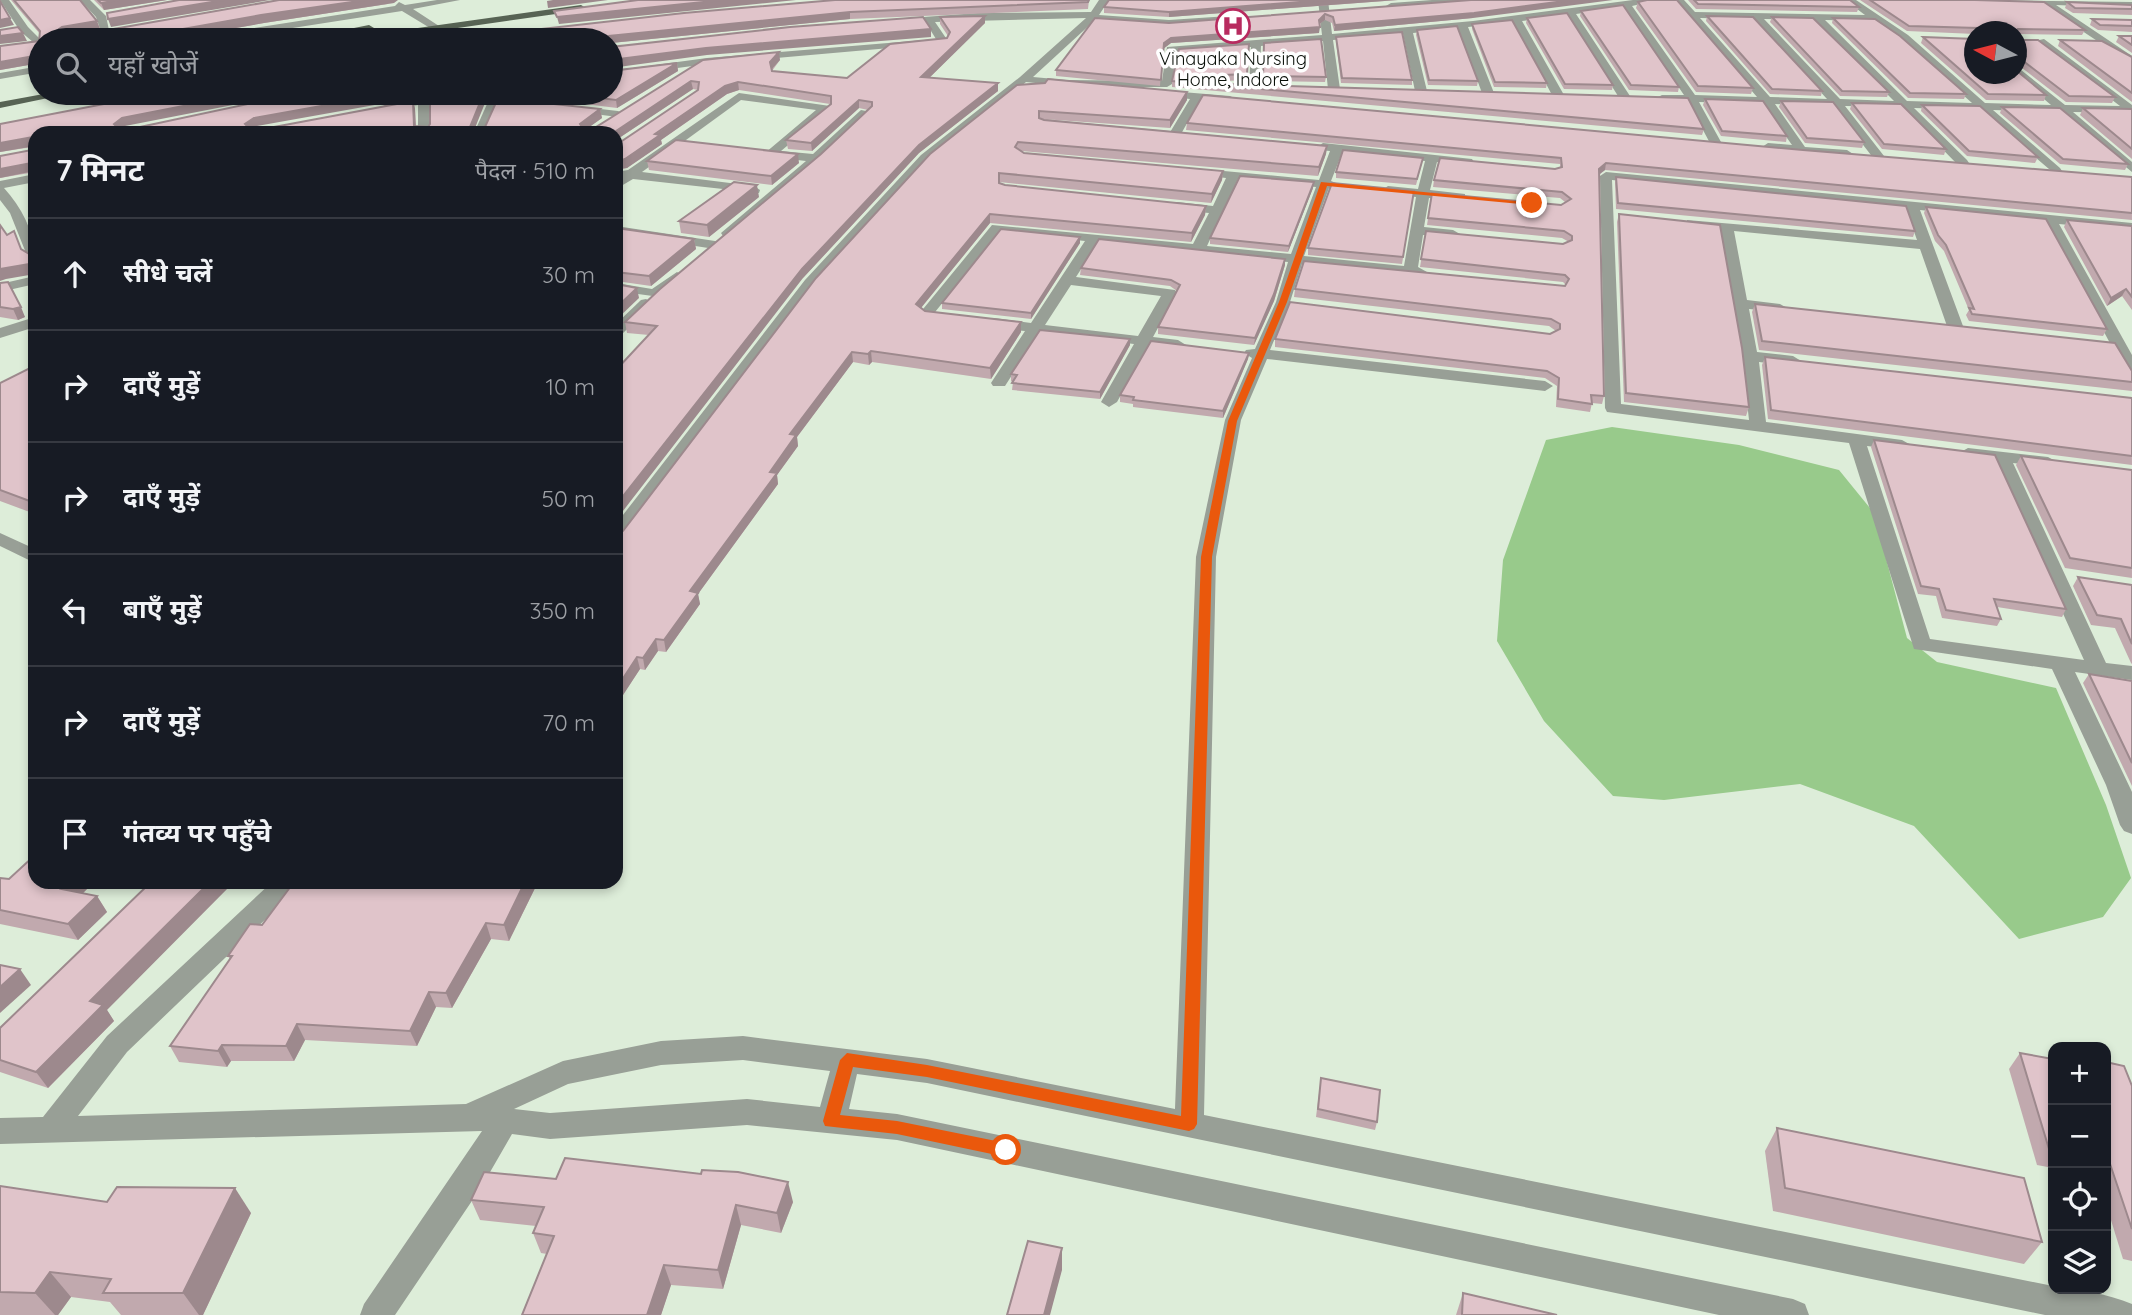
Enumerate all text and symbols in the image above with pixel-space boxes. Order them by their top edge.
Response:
hospital icon: Vinayaka Nursing Home, Indore [1214,7,1252,45]
north arrow [1964,21,2027,84]
search box [28,28,623,105]
place label: Vinayaka Nursing Home, Indore [1159,47,1307,91]
icon: search [52,48,90,86]
text: यहाँ खोजें [108,48,198,81]
text: 7 मिनट [56,151,144,189]
text: पैदल · 510 m [475,156,595,185]
route end [1516,187,1547,218]
icon: ahead [56,255,94,293]
text: सीधे चलें [123,256,212,289]
text: 30 m [542,260,595,289]
icon: right [56,367,94,405]
text: दाएँ मुड़ें [123,368,200,401]
text: 10 m [546,372,595,401]
icon: right [56,479,94,517]
text: दाएँ मुड़ें [123,480,200,513]
text: 50 m [542,484,595,513]
icon: left [56,591,94,629]
text: बाएँ मुड़ें [123,592,202,625]
text: 350 m [529,596,595,625]
icon: right [56,703,94,741]
text: दाएँ मुड़ें [123,704,200,737]
text: 70 m [542,708,595,737]
icon: arrive [56,815,94,853]
text: गंतव्य पर पहुँचे [123,816,271,849]
map controls [2048,1042,2111,1294]
button: + [2048,1042,2111,1105]
button: − [2048,1105,2111,1168]
route start [990,1134,1021,1165]
button: locate [2048,1168,2111,1231]
button: layers [2048,1231,2111,1294]

